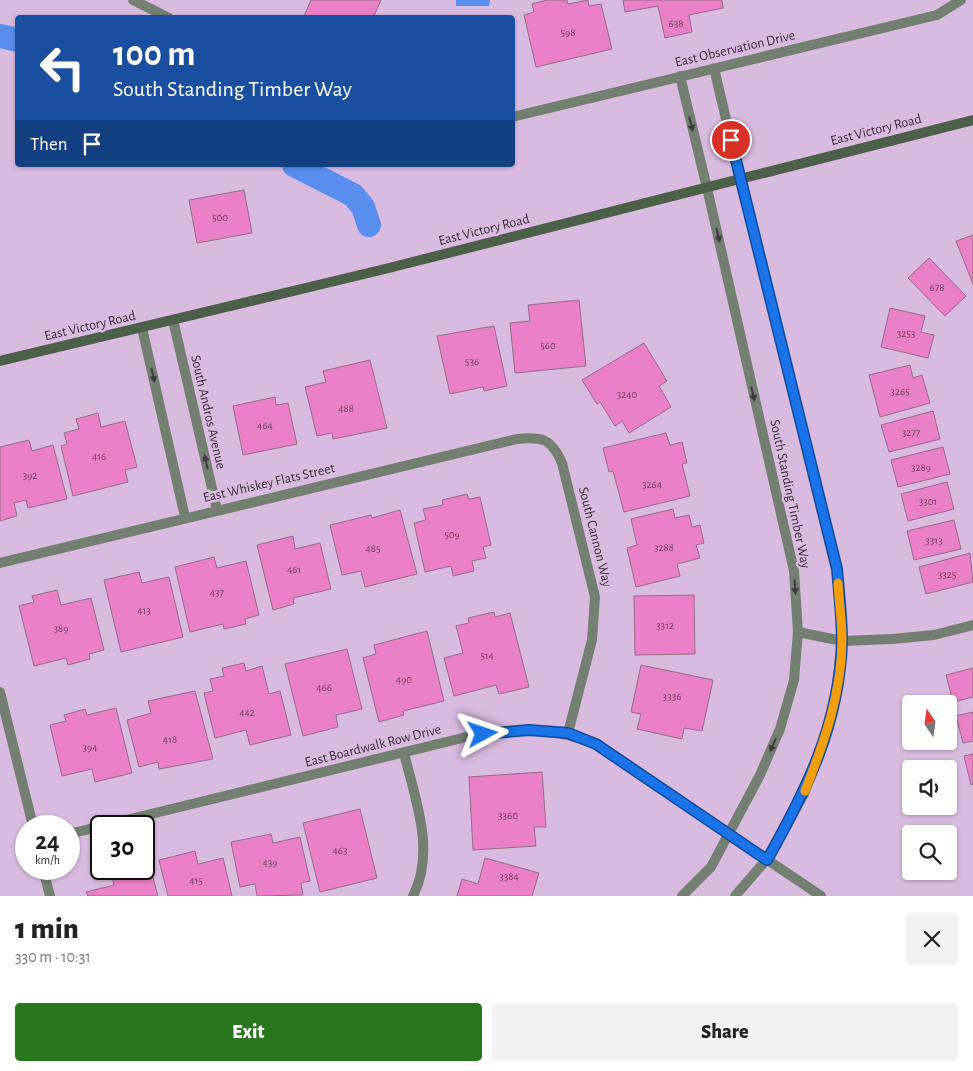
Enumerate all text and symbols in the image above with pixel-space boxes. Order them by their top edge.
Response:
house number: 638 [669,18,683,29]
house number: 598 [561,27,575,38]
street label: East Observation Drive [674,28,796,70]
icon: left [30,35,95,100]
text: 100 m [113,37,196,72]
text: South Standing Timber Way [113,78,352,100]
street label: East Victory Road [829,112,923,148]
one-way arrow [688,116,696,131]
pin [710,119,752,161]
icon: arrive [717,126,745,154]
icon: arrive [78,130,106,158]
text: Then [30,135,68,154]
house number: 500 [212,212,228,223]
street label: East Victory Road [437,212,531,248]
one-way arrow [714,228,722,243]
house number: 678 [930,282,944,293]
street label: East Victory Road [43,309,137,343]
house number: 3253 [897,328,916,339]
house number: 560 [540,340,556,351]
street label: South Andros Avenue [188,354,228,470]
house number: 536 [465,356,479,367]
one-way arrow [149,368,157,383]
one-way arrow [750,386,758,402]
house number: 3265 [890,386,910,397]
house number: 3240 [617,389,638,400]
house number: 488 [338,403,354,414]
street label: South Standing Timber Way [767,418,813,570]
house number: 464 [257,420,273,431]
house number: 3277 [902,427,921,438]
house number: 416 [92,451,106,462]
one-way arrow [202,455,210,470]
street label: East Whiskey Flats Street [202,461,337,505]
house number: 3289 [911,462,931,473]
house number: 392 [23,470,37,481]
house number: 3264 [642,479,662,490]
street label: South Cannon Way [576,486,614,588]
house number: 3301 [919,496,937,507]
house number: 509 [444,529,460,540]
house number: 3313 [925,535,943,546]
house number: 3288 [654,542,674,553]
house number: 485 [365,543,381,554]
house number: 461 [287,564,301,575]
house number: 3325 [938,569,957,580]
one-way arrow [791,579,799,595]
house number: 437 [210,587,225,598]
house number: 413 [137,605,151,616]
house number: 3312 [656,620,674,631]
house number: 389 [54,623,68,634]
house number: 514 [480,650,494,661]
house number: 490 [396,674,412,685]
house number: 466 [316,682,332,693]
house number: 3336 [663,691,681,702]
north arrow [902,695,958,750]
map controls [902,695,957,880]
house number: 442 [239,707,255,718]
position arrow [456,707,508,759]
street label: East Boardwalk Row Drive [303,722,443,770]
house number: 418 [163,734,177,745]
one-way arrow [768,738,776,752]
house number: 394 [83,742,98,753]
button: sound [902,760,957,815]
house number: 3360 [498,810,518,821]
speed limit sign: 30 [90,815,155,880]
button: search [902,825,957,880]
text: 24 [35,829,60,854]
house number: 463 [333,845,348,856]
text: km/h [35,854,60,866]
house number: 439 [263,857,278,868]
house number: 3384 [499,871,519,882]
house number: 415 [189,875,203,886]
button: close [906,913,958,965]
text: 1 min [15,914,79,944]
text: 330 m · 10:31 [15,949,91,965]
button: Exit [15,1003,482,1061]
button: Share [492,1003,958,1061]

